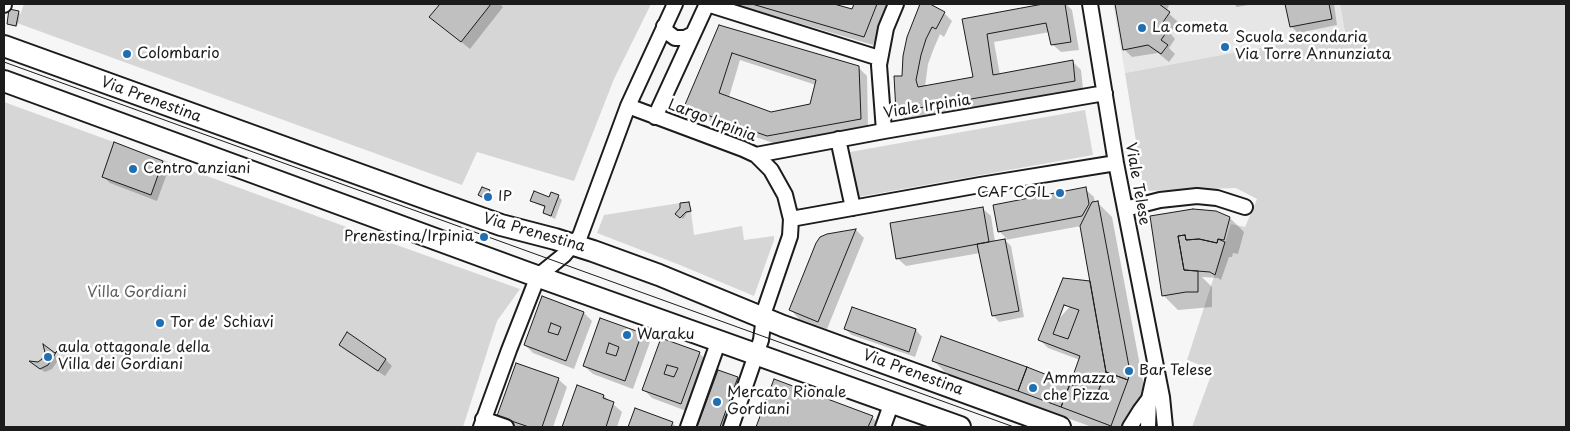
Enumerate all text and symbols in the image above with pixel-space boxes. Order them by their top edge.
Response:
place label: La cometa [1152,19,1228,37]
marker: La cometa [1136,22,1148,34]
place label: Scuola secondaria Via Torre Annunziata [1235,29,1391,64]
marker: Scuola secondaria Via Torre Annunziata [1219,41,1231,53]
place label: Colombario [137,45,219,63]
marker: Colombario [121,48,133,60]
street label: Via Prenestina [98,74,204,126]
street label: Viale Irpinia [882,91,972,123]
street label: Largo Irpinia [665,96,759,146]
street label: Viale Telese [1121,141,1153,227]
place label: Centro anziani [143,160,251,178]
marker: Centro anziani [127,163,139,175]
place label: CAF CGIL [977,184,1050,202]
marker: CAF CGIL [1054,187,1066,199]
place label: IP [498,188,512,206]
marker: IP [482,191,494,203]
street label: Via Prenestina [481,210,587,256]
place label: Prenestina/Irpinia [344,228,474,246]
marker: Prenestina/Irpinia [478,231,490,243]
park label: Villa Gordiani [87,284,187,302]
place label: Tor de' Schiavi [170,314,274,332]
marker: Tor de' Schiavi [154,317,166,329]
place label: Waraku [637,326,695,344]
marker: Waraku [621,329,633,341]
place label: aula ottagonale della Villa dei Gordiani [58,339,210,374]
street label: Via Prenestina [860,347,966,399]
marker: aula ottagonale della Villa dei Gordiani [42,351,54,363]
place label: Bar Telese [1139,362,1212,380]
marker: Bar Telese [1123,365,1135,377]
place label: Ammazza che Pizza [1043,370,1115,405]
marker: Ammazza che Pizza [1027,382,1039,394]
place label: Mercato Rionale Gordiani [727,384,846,419]
marker: Mercato Rionale Gordiani [711,396,723,408]

